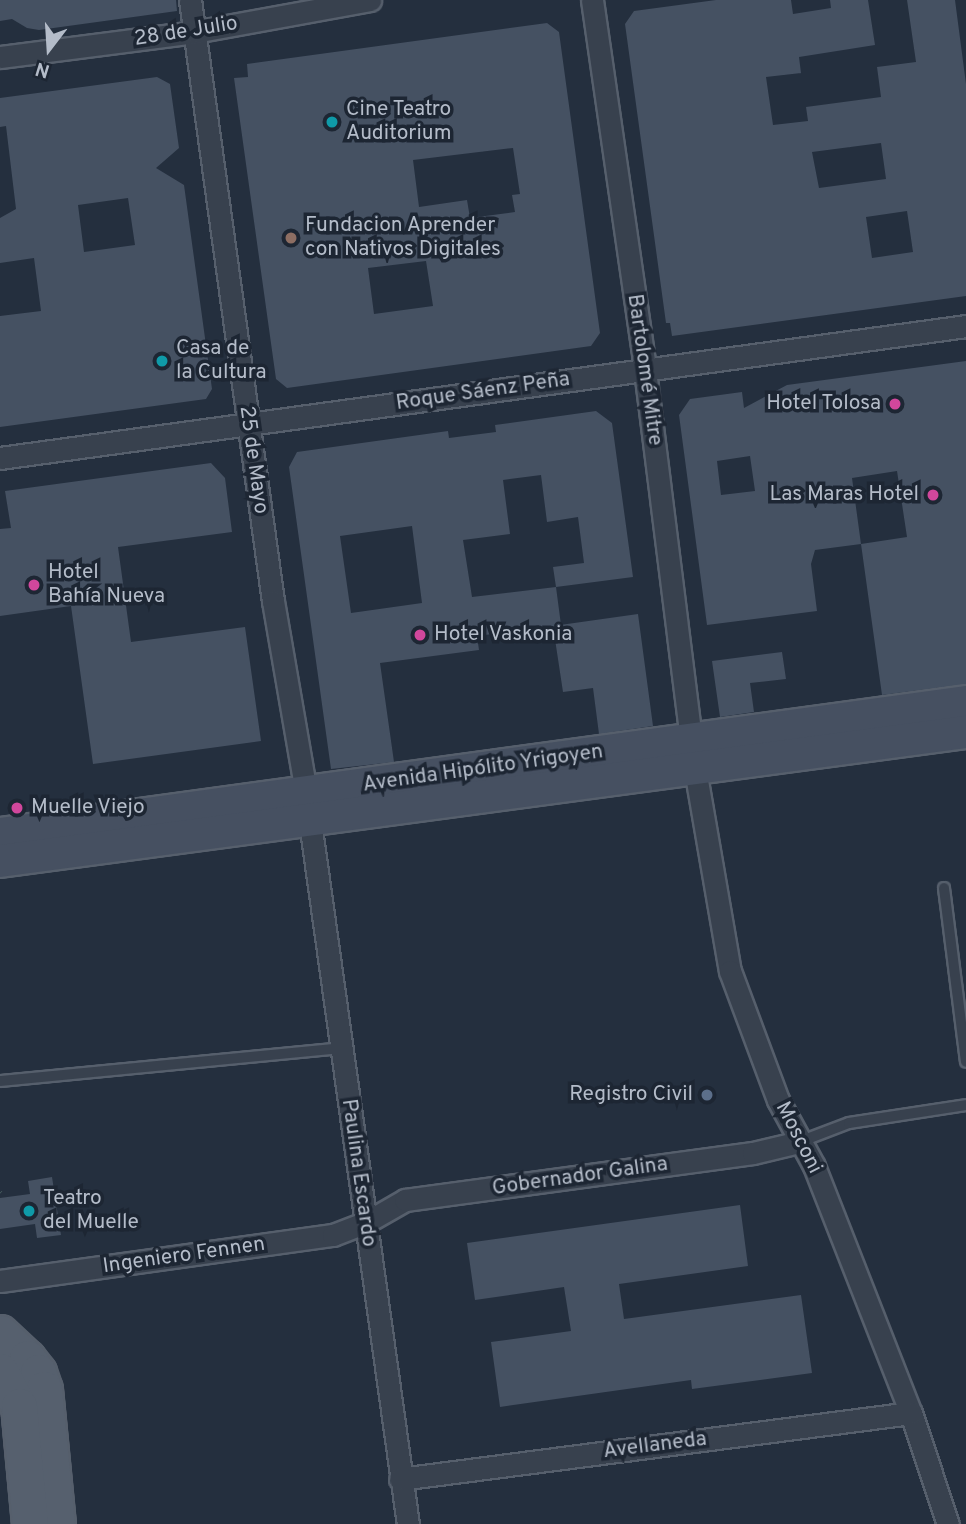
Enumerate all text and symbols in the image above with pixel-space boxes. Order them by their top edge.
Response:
street label: 28 de Julio [132,11,240,53]
north arrow [14,14,84,84]
text: N [33,56,53,83]
place label: Cine Teatro Auditorium [346,97,452,147]
marker: Cine Teatro Auditorium [324,114,340,130]
place label: Fundacion Aprender con Nativos Digitales [305,213,501,263]
marker: Fundacion Aprender con Nativos Digitales [283,230,299,246]
street label: Bartolomé Mitre [621,293,667,447]
place label: Casa de la Cultura [176,336,267,386]
marker: Casa de la Cultura [154,353,170,369]
street label: Roque Sáenz Peña [394,367,572,417]
place label: Hotel Tolosa [766,391,881,417]
marker: Hotel Tolosa [887,396,903,412]
street label: 25 de Mayo [233,404,273,516]
place label: Las Maras Hotel [770,482,919,508]
marker: Las Maras Hotel [925,487,941,503]
place label: Hotel Bahía Nueva [48,560,165,610]
marker: Hotel Bahía Nueva [26,577,42,593]
place label: Hotel Vaskonia [434,622,573,648]
marker: Hotel Vaskonia [412,627,428,643]
street label: Avenida Hipólito Yrigoyen [361,740,605,798]
place label: Muelle Viejo [31,795,146,821]
marker: Muelle Viejo [9,800,25,816]
place label: Registro Civil [569,1082,693,1108]
marker: Registro Civil [699,1087,715,1103]
street label: Paulina Escardo [335,1097,381,1249]
street label: Mosconi [769,1098,827,1178]
street label: Gobernador Galina [491,1152,669,1202]
place label: Teatro del Muelle [43,1186,139,1236]
marker: Teatro del Muelle [21,1203,37,1219]
street label: Ingeniero Fennen [101,1232,267,1280]
street label: Avellaneda [602,1427,708,1465]

